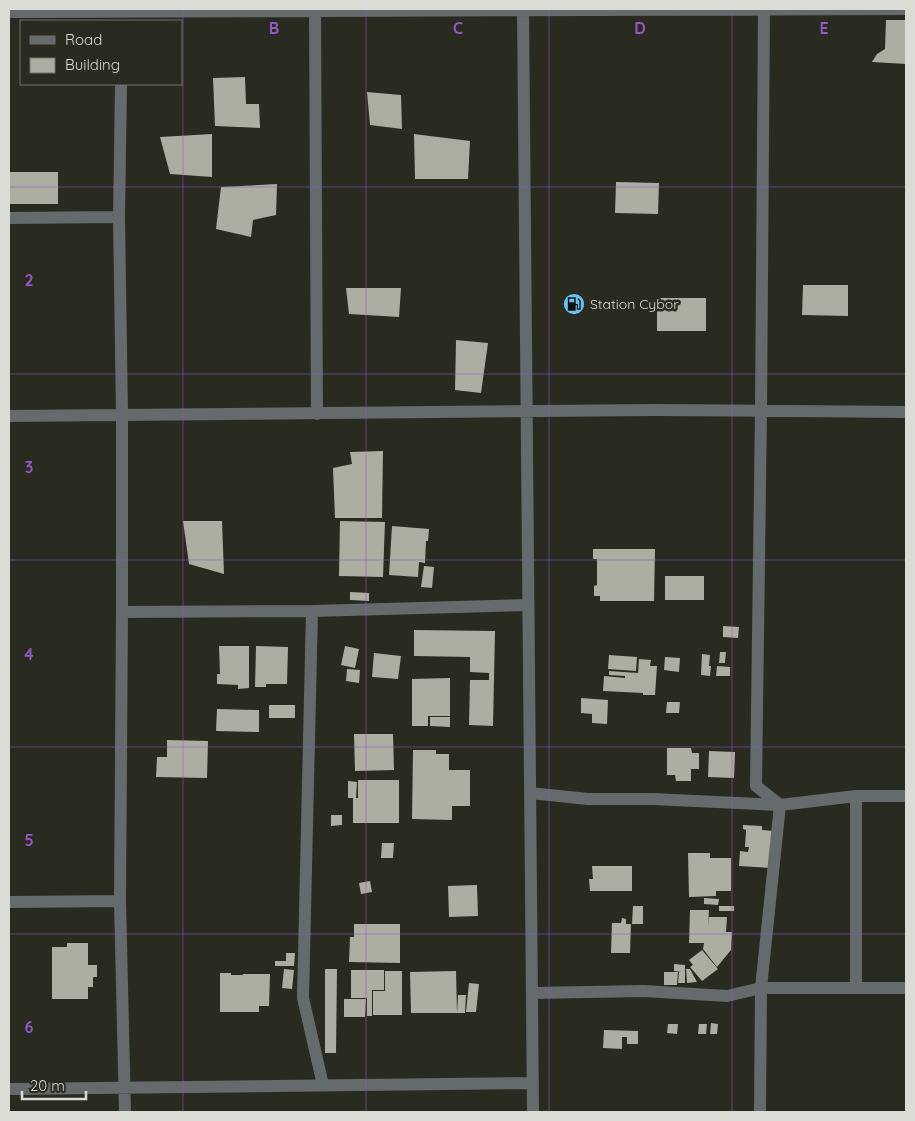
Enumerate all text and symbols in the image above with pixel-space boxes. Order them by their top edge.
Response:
text: B [269,18,279,38]
text: C [453,18,463,38]
text: D [634,18,646,38]
text: E [819,18,829,38]
legend [20,20,182,85]
text: Road [65,30,102,49]
text: Building [65,55,120,74]
text: 2 [24,270,34,290]
fuel station icon: Station Cybor [562,292,586,316]
place label: Station Cybor [590,295,679,313]
text: 3 [25,457,33,477]
text: 4 [24,644,34,664]
text: 5 [24,830,34,850]
text: 6 [25,1017,34,1037]
scale bar [22,1068,86,1100]
text: 20 m [30,1076,65,1095]

